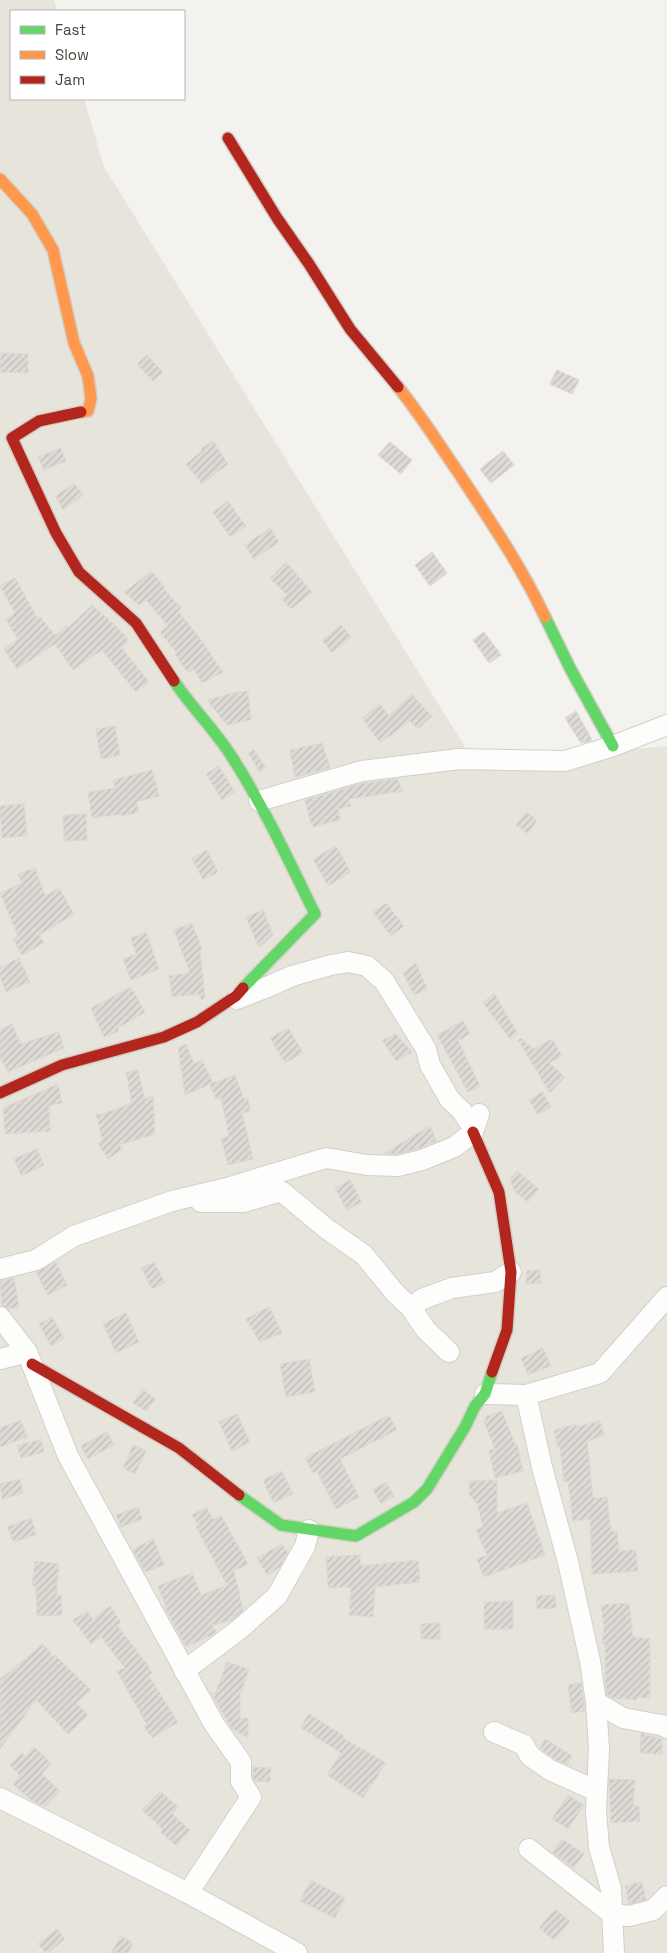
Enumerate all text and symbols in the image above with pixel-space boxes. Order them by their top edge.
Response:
legend [10,10,185,100]
text: Fast [55,20,86,39]
text: Slow [55,45,89,64]
text: Jam [55,70,85,89]

